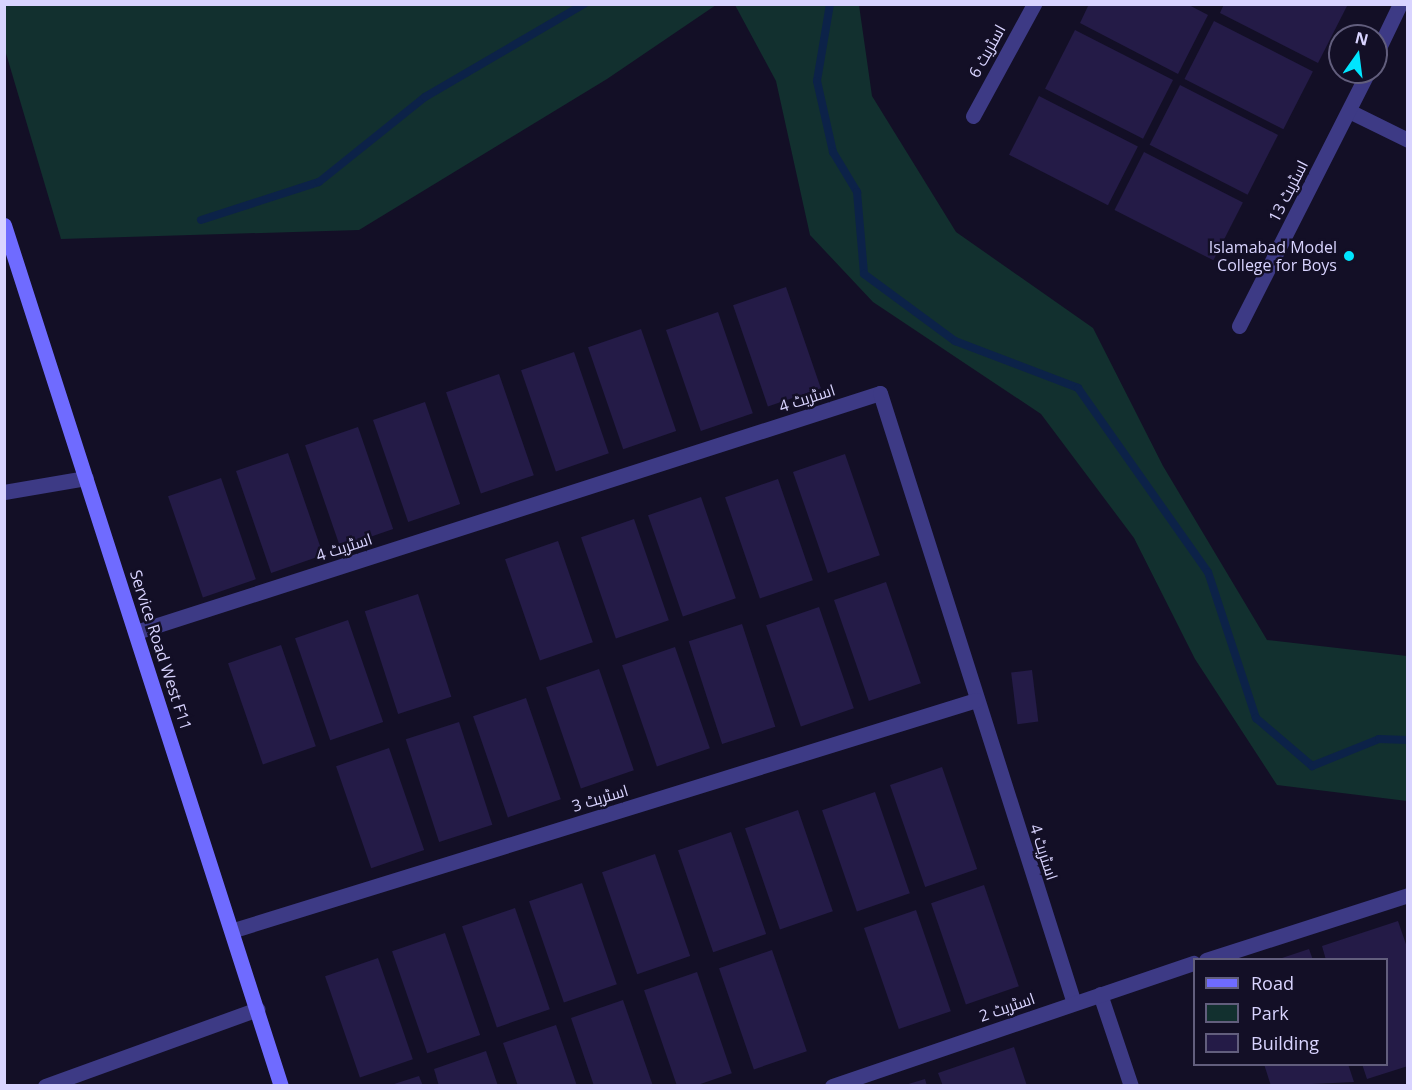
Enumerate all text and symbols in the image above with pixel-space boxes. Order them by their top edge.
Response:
street label: اسٹریٹ 6 [965,21,1009,81]
north arrow [1328,24,1388,84]
text: N [1353,26,1371,51]
street label: اسٹریٹ 13 [1264,157,1312,225]
place label: Islamabad Model College for Boys [1209,237,1337,275]
marker: Islamabad Model College for Boys [1342,249,1356,263]
street label: اسٹریٹ 4 [777,380,837,416]
street label: اسٹریٹ 4 [314,529,374,565]
street label: Service Road West F11 [126,567,196,733]
street label: اسٹریٹ 3 [570,780,630,816]
street label: اسٹریٹ 4 [1026,822,1062,882]
legend [1193,958,1388,1066]
text: Road [1251,971,1294,995]
street label: اسٹریٹ 2 [977,989,1037,1025]
text: Park [1251,1001,1289,1025]
text: Building [1251,1031,1319,1055]

